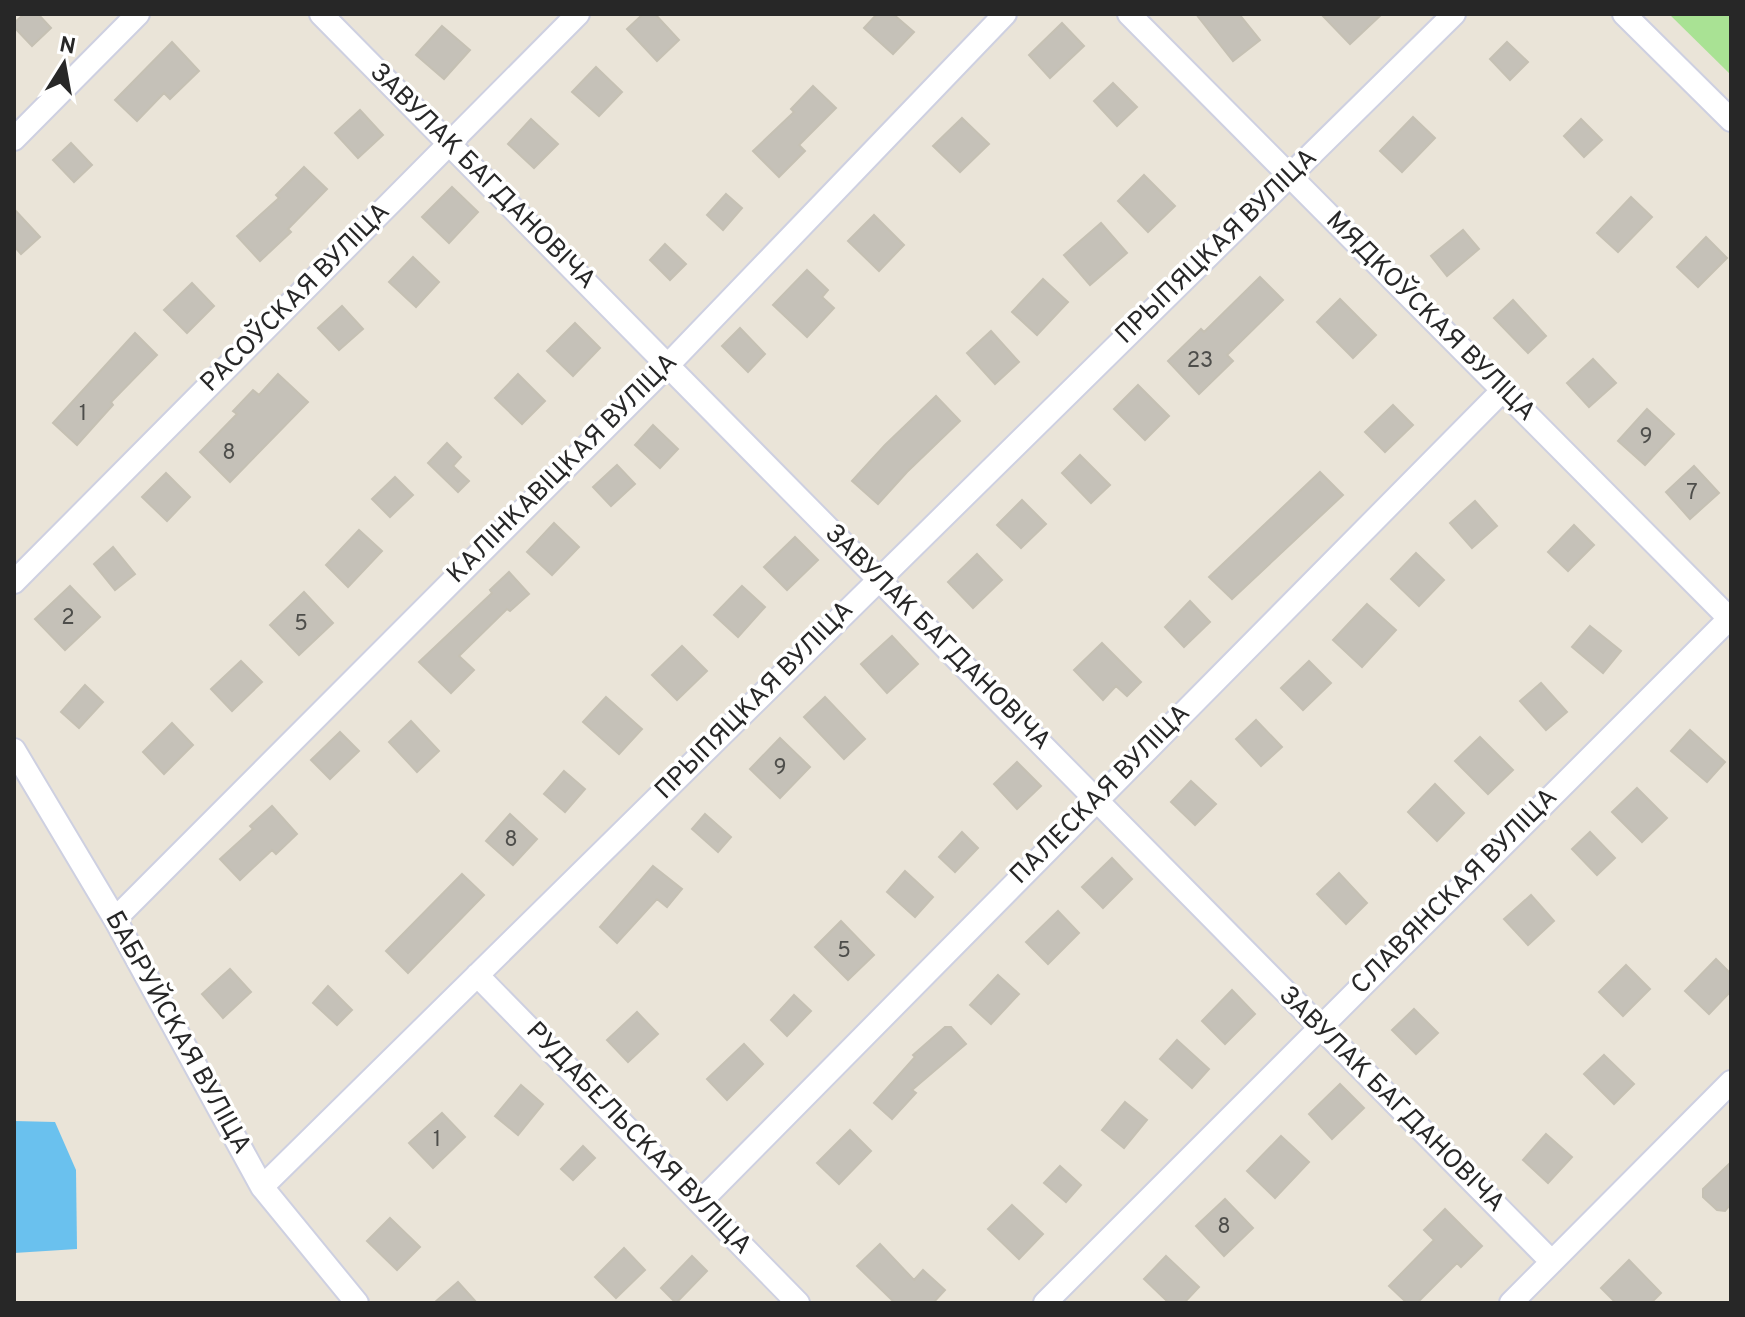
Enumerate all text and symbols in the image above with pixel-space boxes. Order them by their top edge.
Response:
north arrow [24,24,104,104]
text: N [57,32,78,62]
street label: ЗАВУЛАК БАГДАНОВІЧА [362,57,602,297]
street label: ПРЫПЯЦКАЯ ВУЛІЦА [1109,142,1325,352]
street label: РАСОЎСКАЯ ВУЛІЦА [193,195,398,400]
street label: МЯДКОЎСКАЯ ВУЛІЦА [1318,203,1544,429]
street label: КАЛІНКАВІЦКАЯ ВУЛІЦА [441,347,685,591]
house number: 23 [1187,348,1213,375]
house number: 1 [79,401,87,428]
house number: 9 [1639,424,1653,451]
house number: 8 [222,440,236,467]
house number: 7 [1686,480,1698,507]
street label: ЗАВУЛАК БАГДАНОВІЧА [817,518,1057,758]
street label: ПРЫПЯЦКАЯ ВУЛІЦА [649,595,861,807]
house number: 2 [61,605,75,632]
house number: 5 [294,611,308,638]
street label: ПАЛЕСКАЯ ВУЛІЦА [1004,698,1198,892]
house number: 9 [773,755,787,782]
street label: СЛАВЯНСКАЯ ВУЛІЦА [1345,782,1565,1002]
house number: 8 [504,827,518,854]
street label: БАБРУЙСКАЯ ВУЛІЦА [96,905,259,1160]
house number: 5 [837,938,851,965]
street label: ЗАВУЛАК БАГДАНОВІЧА [1271,980,1511,1220]
street label: РУДАБЕЛЬСКАЯ ВУЛІЦА [518,1016,758,1262]
house number: 1 [433,1127,441,1154]
house number: 8 [1217,1214,1231,1241]

